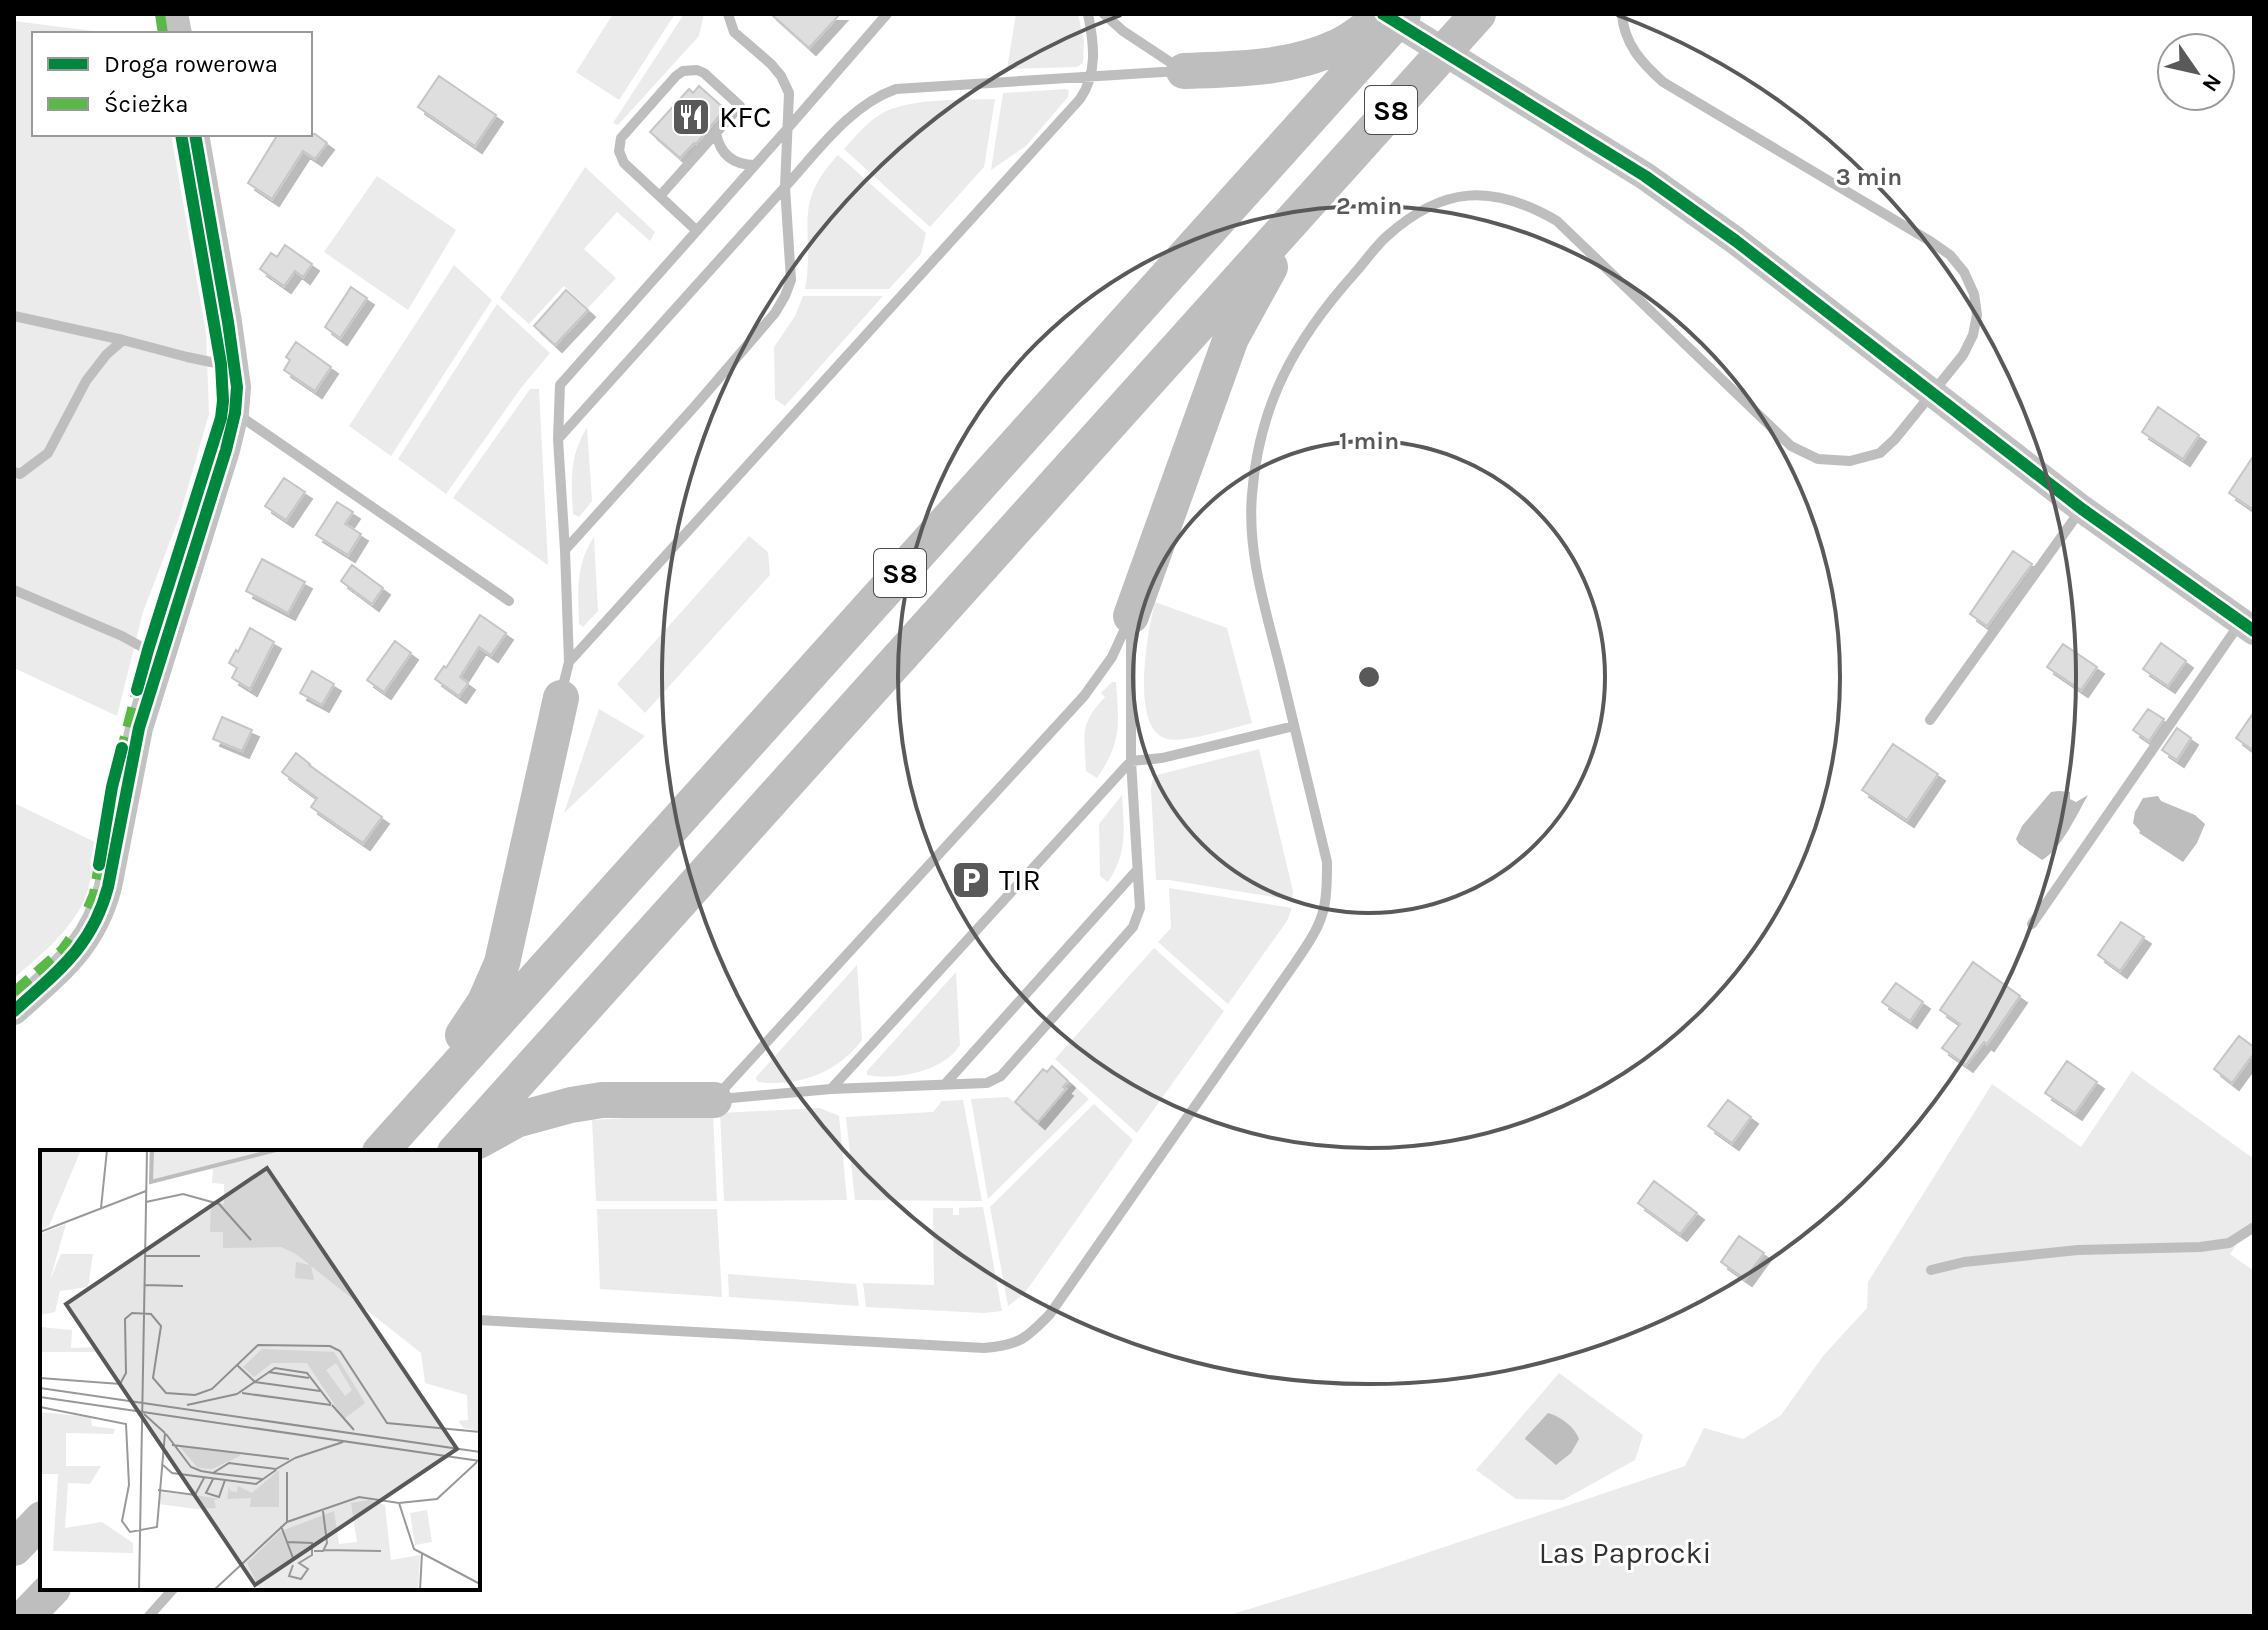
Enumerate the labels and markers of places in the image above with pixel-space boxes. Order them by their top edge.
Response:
restaurant icon: KFC [670,96,712,138]
place label: KFC [719,99,771,135]
centre of rings [1355,663,1383,691]
parking icon: TIR [950,859,992,901]
place label: TIR [999,862,1041,898]

